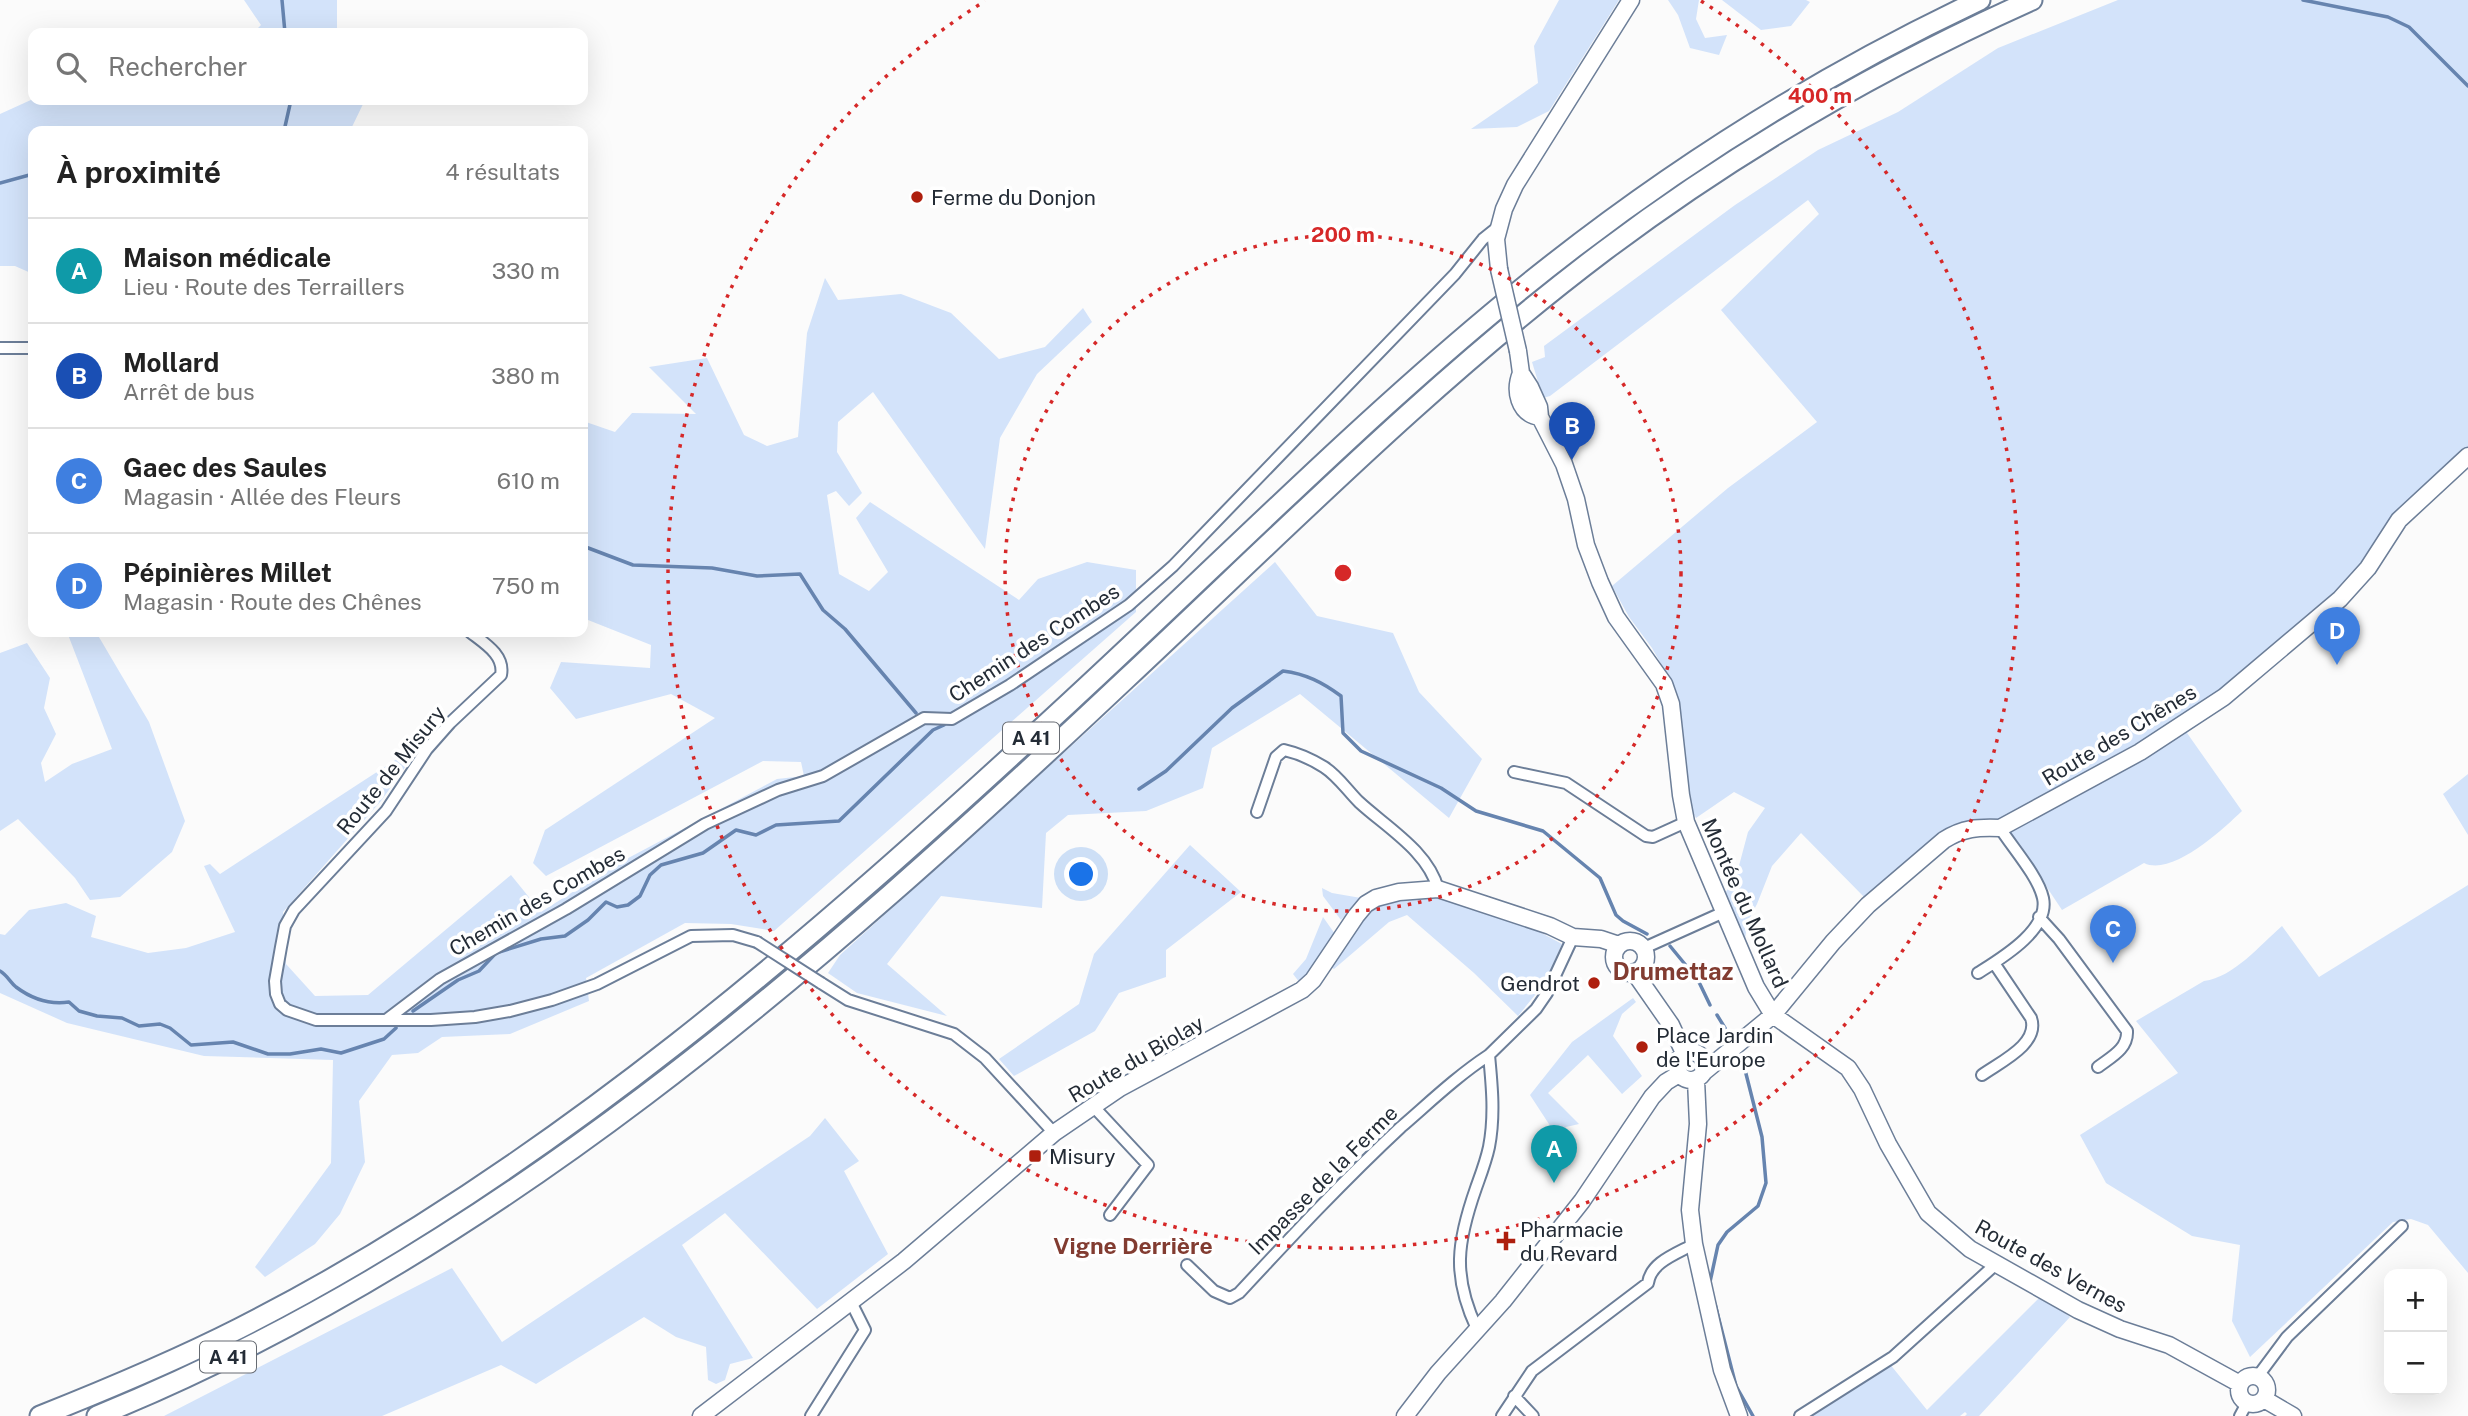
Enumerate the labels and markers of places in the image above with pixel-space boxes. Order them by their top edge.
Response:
place label: Ferme du Donjon [931,185,1096,210]
marker: Ferme du Donjon [909,189,925,205]
pin: B [1549,402,1595,460]
centre of rings [1331,561,1355,585]
pin: D [2314,607,2360,665]
pin: C [2090,905,2136,963]
place label: Gendrot [1500,971,1580,996]
marker: Gendrot [1586,975,1602,991]
place label: Place Jardin de l'Europe [1656,1023,1773,1072]
marker: Place Jardin de l'Europe [1634,1039,1650,1055]
pin: A [1531,1125,1577,1183]
place label: Misury [1049,1144,1115,1169]
marker: Misury [1027,1148,1043,1164]
place label: Pharmacie du Revard [1520,1217,1623,1266]
marker: Pharmacie du Revard [1498,1233,1514,1249]

